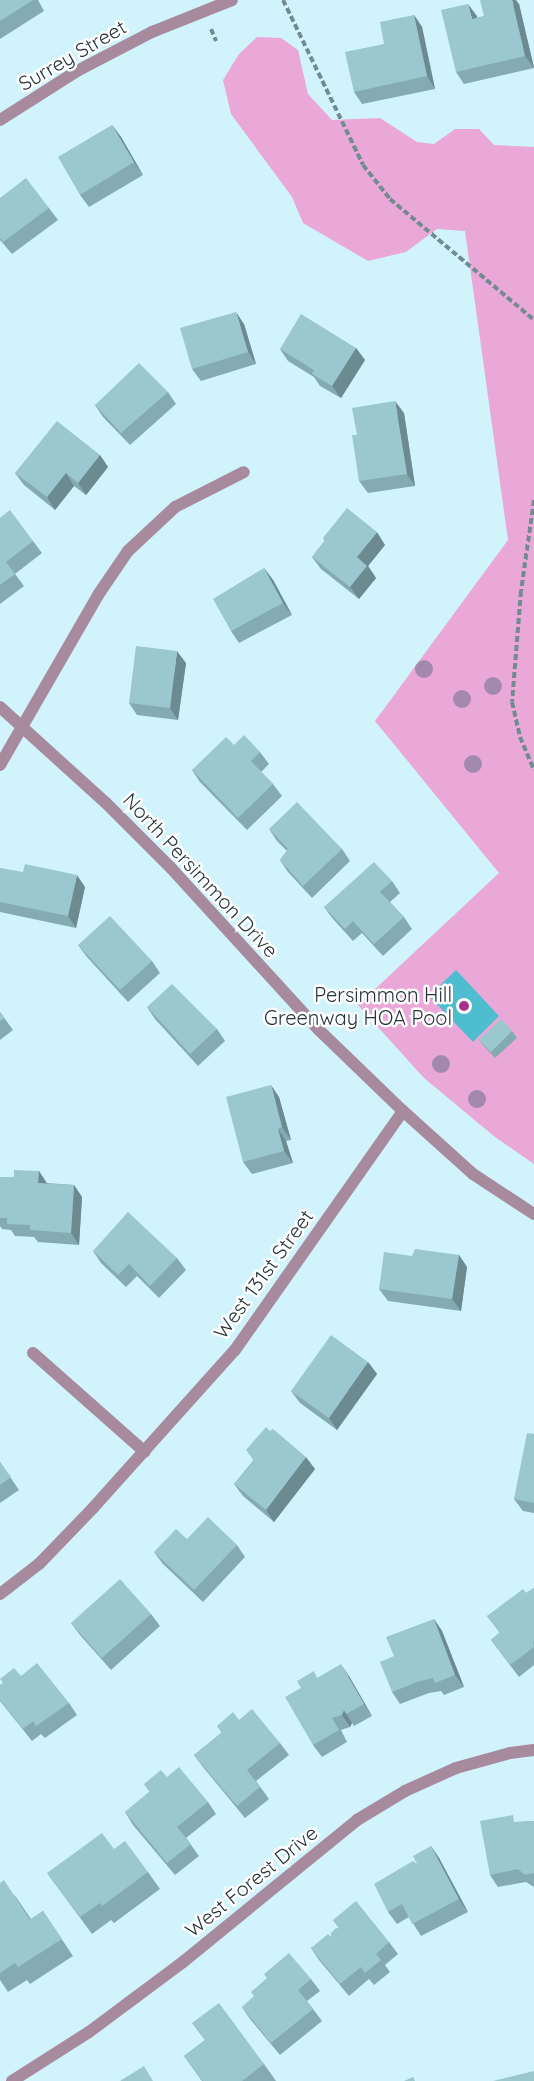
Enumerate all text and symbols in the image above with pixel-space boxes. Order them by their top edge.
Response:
street label: Surrey Street [14,15,130,95]
street label: North Persimmon Drive [119,788,283,962]
place label: Persimmon Hill Greenway HOA Pool [264,982,452,1029]
marker: Persimmon Hill Greenway HOA Pool [457,999,471,1013]
street label: West 131st Street [208,1205,318,1343]
street label: West Forest Drive [180,1820,322,1942]

